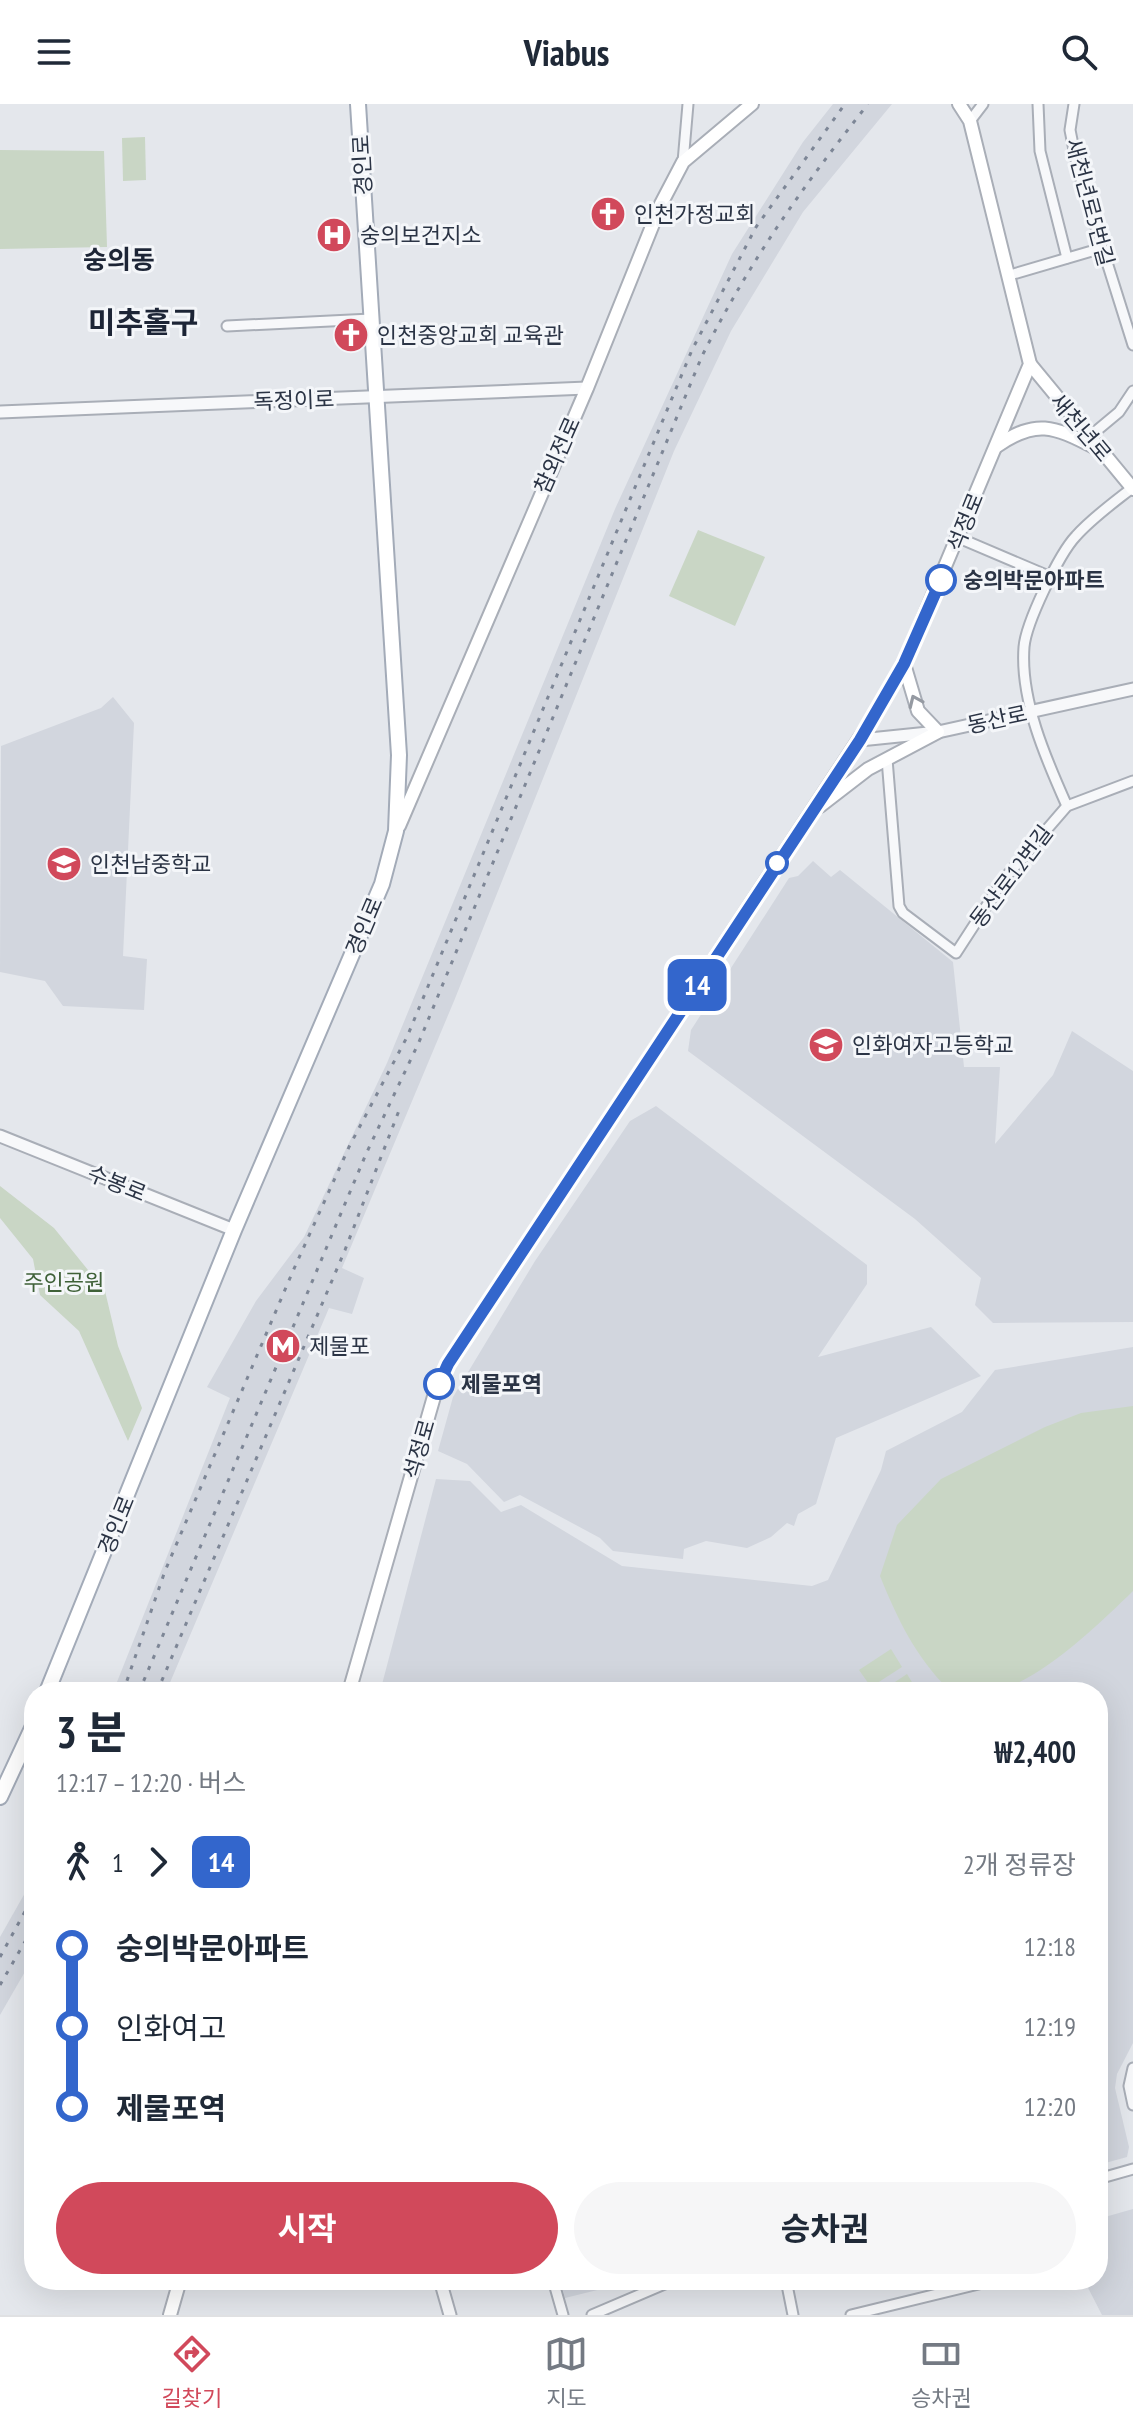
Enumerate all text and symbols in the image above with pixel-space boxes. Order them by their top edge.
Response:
text: Viabus [524,29,609,76]
icon: menu [32,30,76,74]
icon: search [1057,30,1101,74]
street label: 경인로 [346,134,378,196]
street label: 새천년로5번길 [1059,135,1121,269]
church icon: 인천가정교회 [589,195,627,233]
place label: 인천가정교회 [634,200,755,228]
hospital icon: 숭의보건지소 [315,216,353,254]
place label: 숭의보건지소 [360,221,481,249]
district label: 숭의동 [83,243,155,276]
district label: 미추홀구 [88,302,198,341]
church icon: 인천중앙교회 교육관 [332,316,370,354]
place label: 인천중앙교회 교육관 [377,321,564,349]
street label: 독정이로 [253,385,335,415]
street label: 새천년로 [1044,387,1118,467]
street label: 참외전로 [528,412,586,498]
street label: 석정로 [941,489,989,555]
marker: 숭의박문아파트 [926,565,956,595]
place label: 숭의박문아파트 [963,566,1105,594]
one-way arrow [908,695,924,710]
street label: 동산로 [964,699,1030,739]
street label: 동산로12번길 [963,819,1059,933]
school or university icon: 인천남중학교 [45,845,83,883]
place label: 인천남중학교 [90,850,211,878]
unlabelled marker [766,852,788,874]
street label: 경인로 [339,893,389,959]
line badge: 14 [661,959,733,1011]
text: 14 [684,966,710,1003]
school or university icon: 인화여자고등학교 [807,1026,845,1064]
place label: 인화여자고등학교 [852,1031,1014,1059]
street label: 수봉로 [84,1159,150,1207]
park label: 주인공원 [24,1268,104,1296]
metro station icon: 제물포 [264,1327,302,1365]
place label: 제물포 [309,1332,370,1360]
marker: 제물포역 [424,1369,454,1399]
place label: 제물포역 [461,1370,542,1398]
street label: 석정로 [397,1416,441,1482]
street label: 경인로 [92,1492,140,1558]
text: 3 분 [56,1703,127,1760]
text: ₩2,400 [994,1732,1076,1771]
text: 12:17 – 12:20 · 버스 [56,1766,246,1799]
icon: walk [56,1840,100,1884]
icon: forward [136,1840,180,1884]
text: 14 [208,1843,234,1880]
text: 1 [112,1846,124,1879]
text: 2개 정류장 [963,1848,1076,1881]
text: 숭의박문아파트 [116,1928,309,1967]
text: 12:18 [1024,1930,1076,1963]
text: 인화여고 [116,2008,226,2047]
text: 12:19 [1024,2010,1076,2043]
text: 제물포역 [116,2088,226,2127]
text: 12:20 [1024,2090,1076,2123]
button: 시작 [56,2182,558,2274]
button: 승차권 [574,2182,1076,2274]
tab: 길찾기 [161,2332,222,2412]
tab: 지도 [544,2332,588,2412]
tab: 승차권 [911,2332,972,2412]

